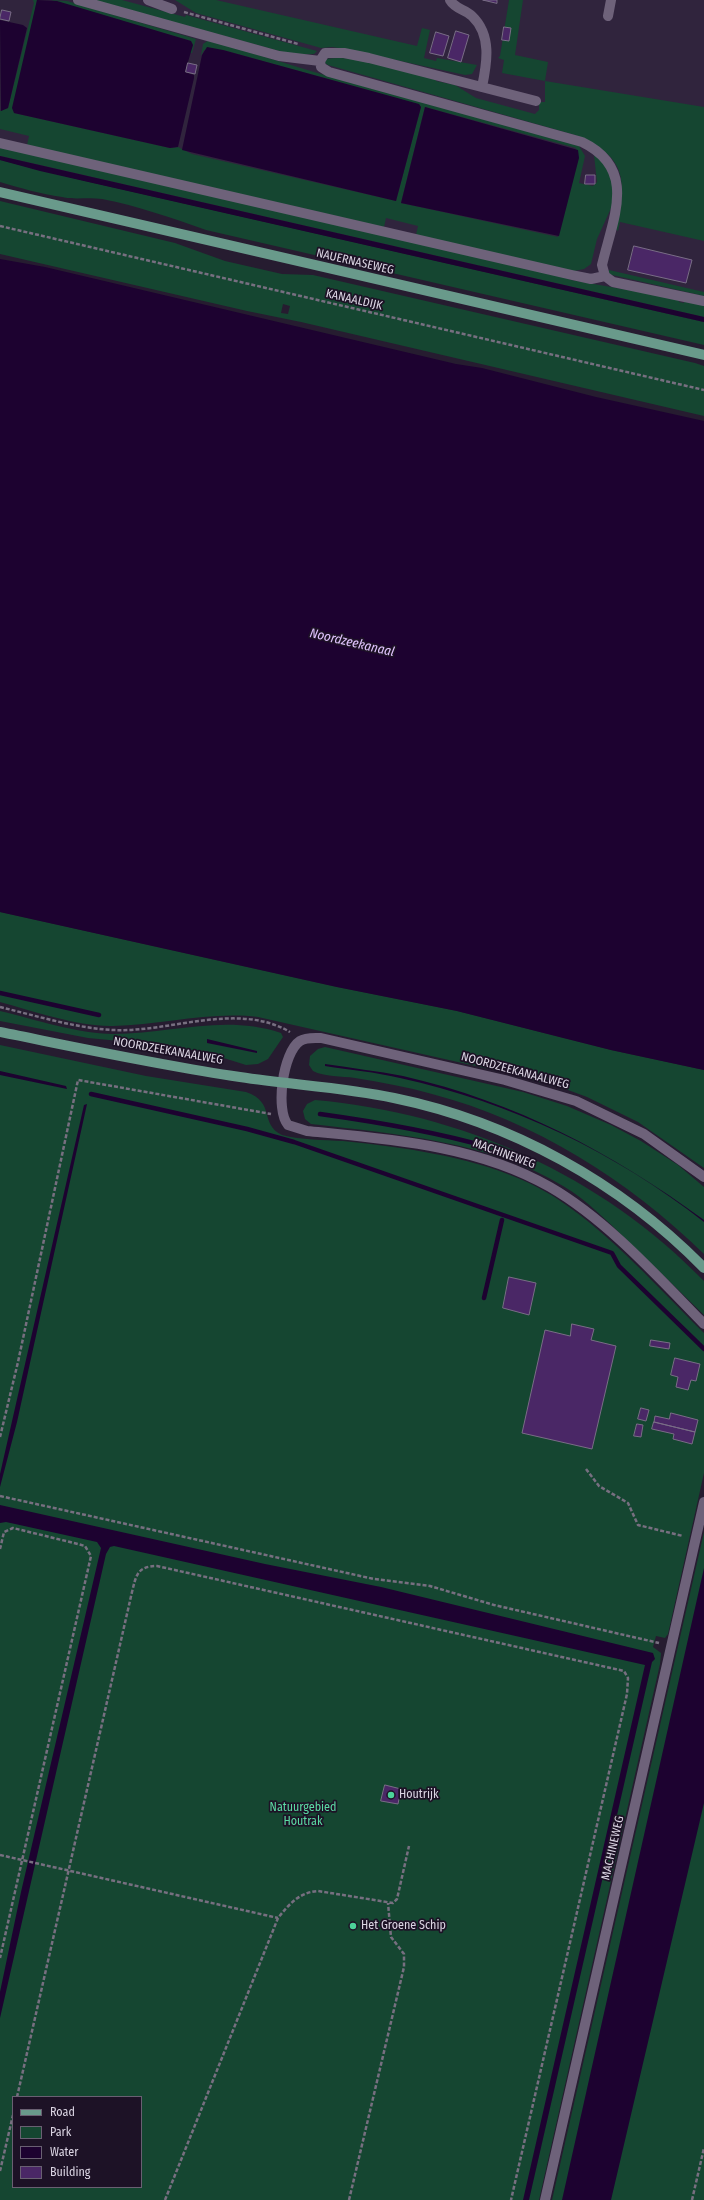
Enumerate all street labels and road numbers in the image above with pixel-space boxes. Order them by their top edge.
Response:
street label: NAUERNASEWEG [315,246,395,278]
street label: KANAALDIJK [324,287,384,313]
street label: NOORDZEEKANAALWEG [112,1034,224,1068]
street label: NOORDZEEKANAALWEG [459,1050,571,1092]
street label: MACHINEWEG [471,1136,537,1172]
street label: MACHINEWEG [599,1814,627,1882]

